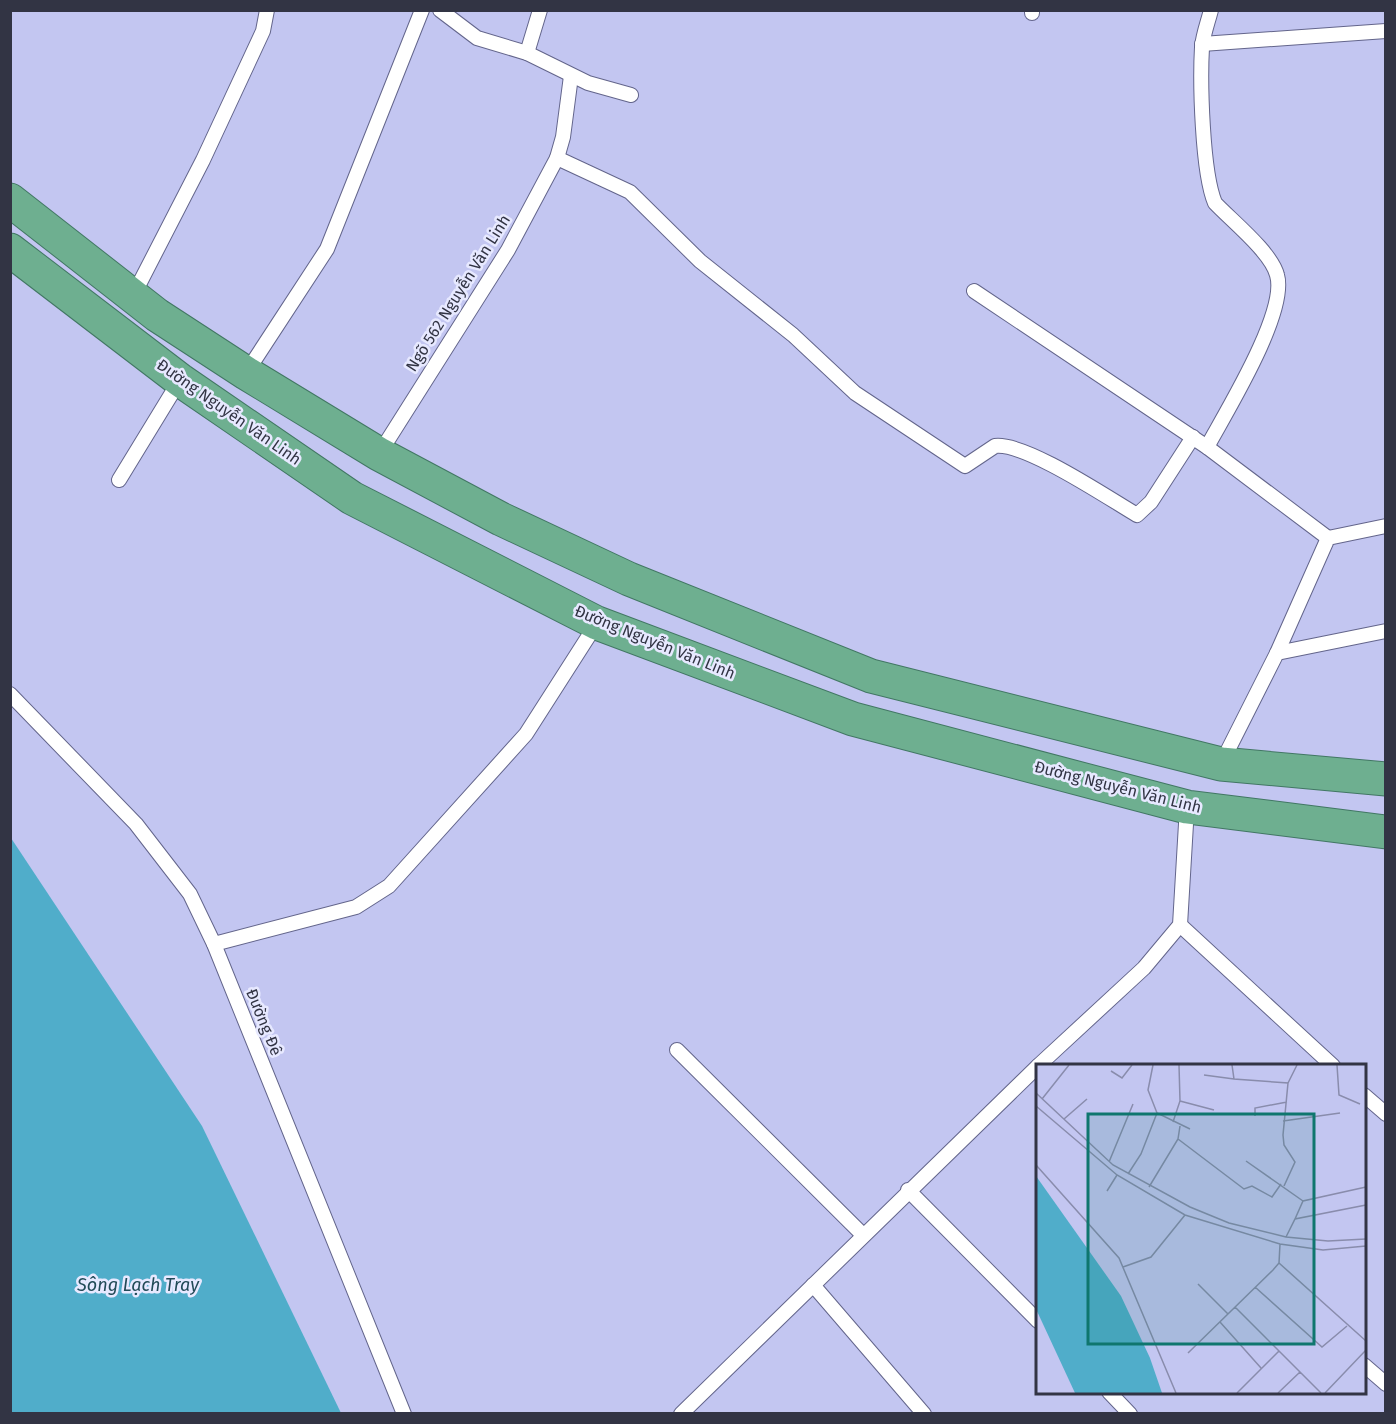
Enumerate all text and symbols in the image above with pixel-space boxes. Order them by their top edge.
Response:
street label: Ngõ 562 Nguyễn Văn Linh [402,211,514,375]
street label: Đường Nguyễn Văn Linh [153,355,305,469]
street label: Đường Nguyễn Văn Linh [572,601,738,683]
street label: Đường Nguyễn Văn Linh [1032,757,1204,817]
street label: Đường Đê [242,986,286,1058]
inset map [1036,1064,1366,1394]
water label: Sông Lạch Tray [76,1274,200,1296]

